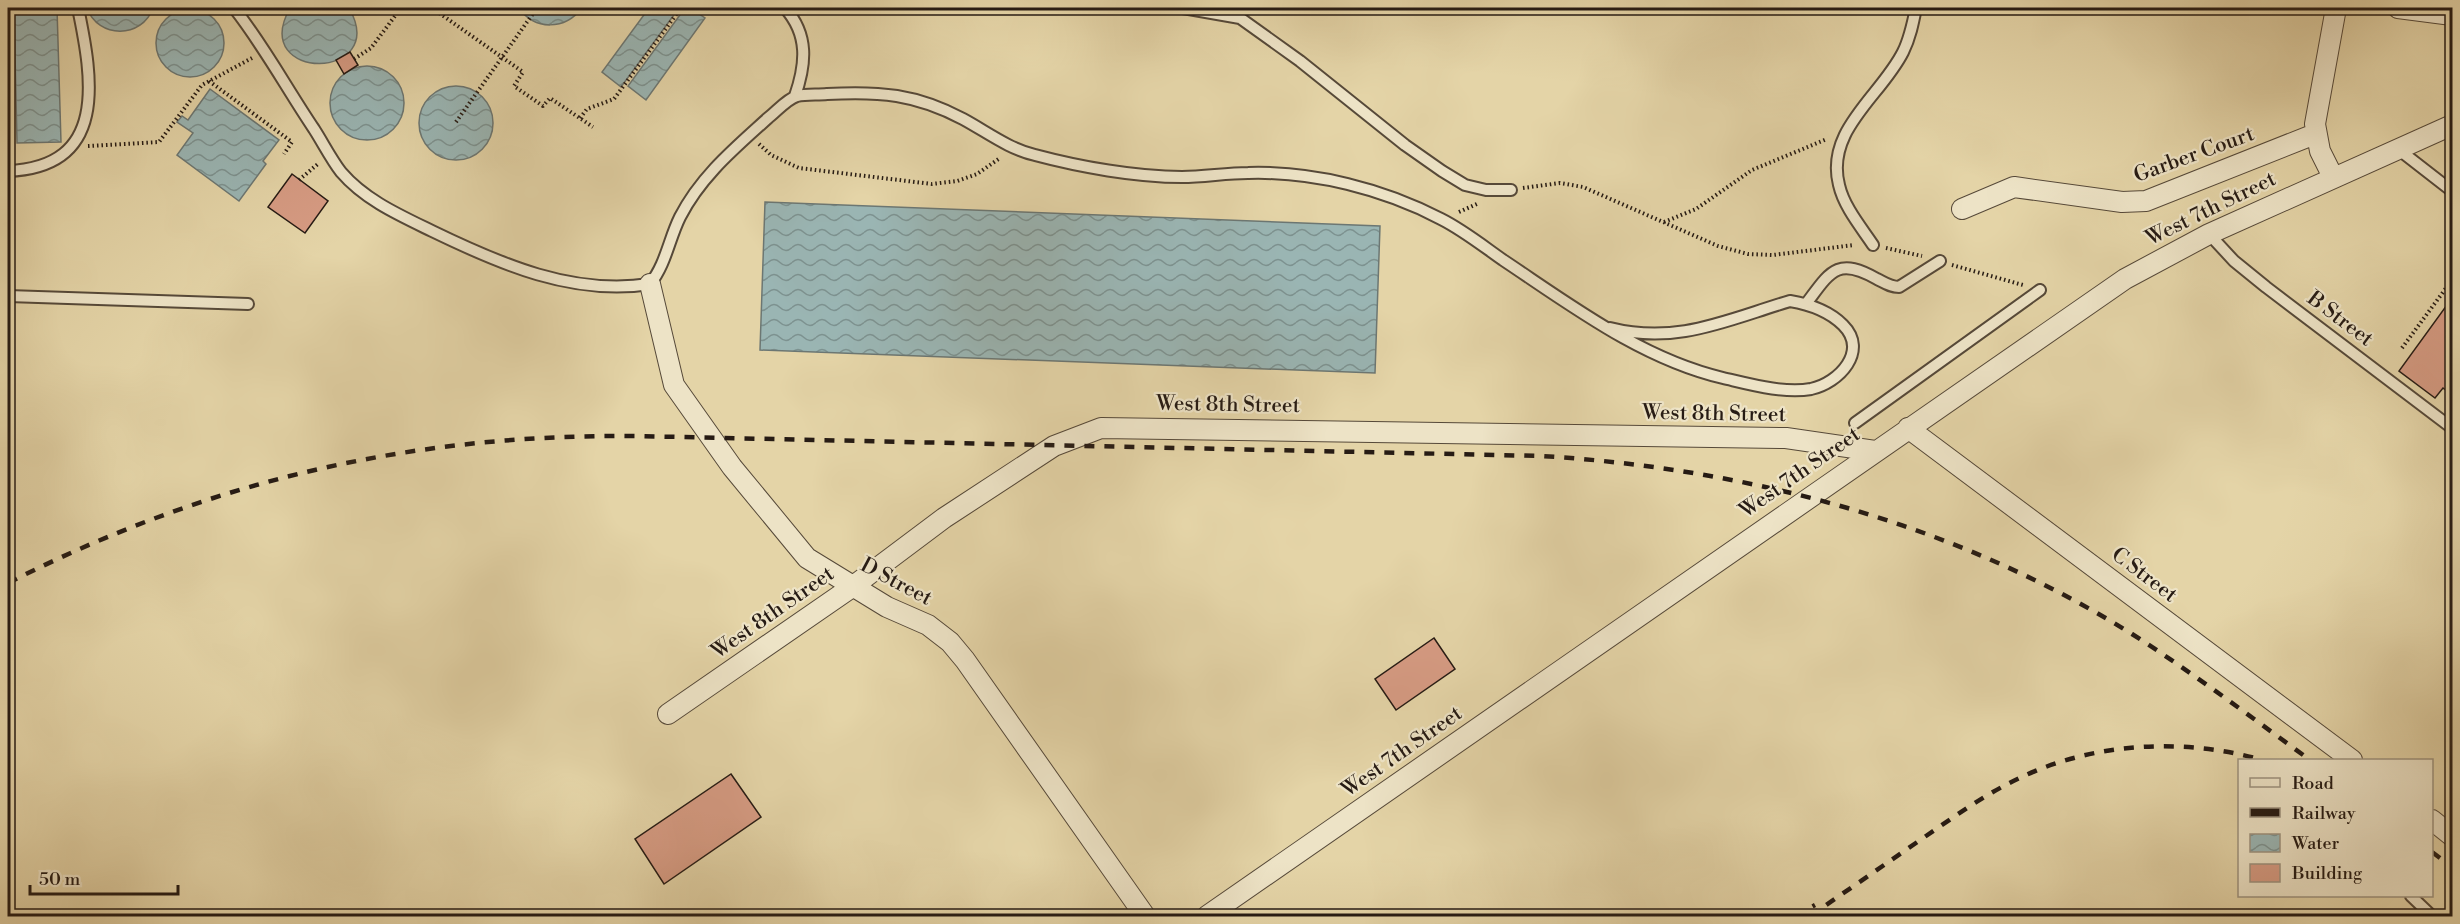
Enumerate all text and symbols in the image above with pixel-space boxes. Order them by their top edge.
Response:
street label: Garber Court [2130,121,2258,189]
street label: West 7th Street [2141,166,2281,252]
street label: B Street [2301,285,2379,353]
street label: West 8th Street [1155,391,1301,419]
street label: West 8th Street [1641,400,1787,428]
street label: West 7th Street [1734,421,1866,525]
street label: C Street [2106,542,2183,609]
street label: D Street [856,552,937,612]
street label: West 8th Street [706,561,840,665]
street label: West 7th Street [1336,700,1468,804]
legend [2238,759,2433,897]
text: Road [2292,772,2335,795]
text: Railway [2292,802,2356,825]
text: Water [2291,832,2340,855]
scale bar [30,858,178,896]
text: Building [2291,862,2363,885]
text: 50 m [39,868,81,891]

